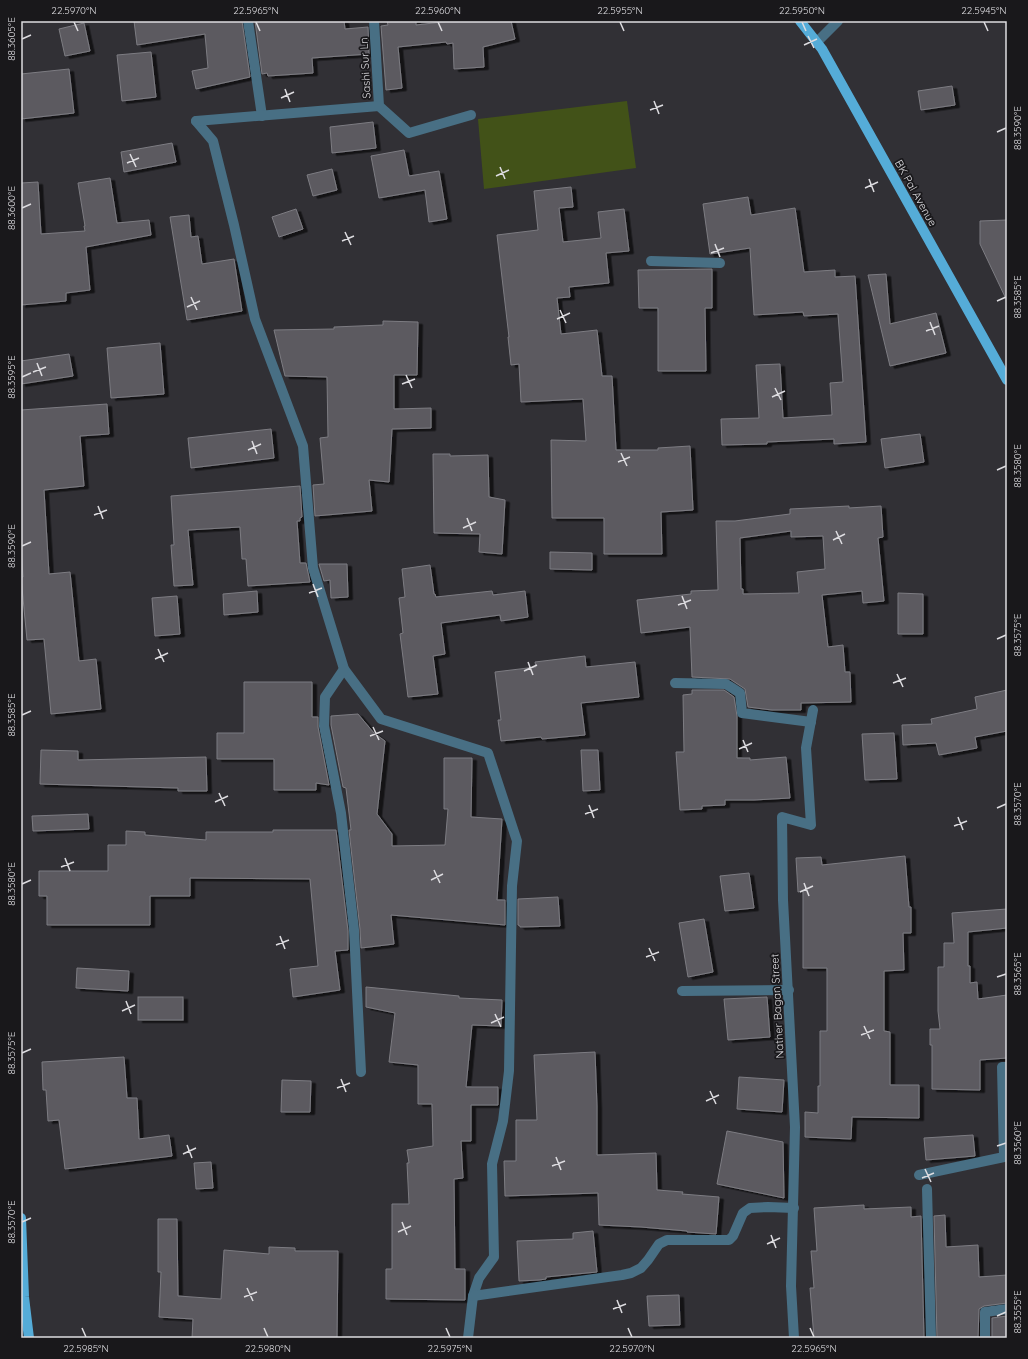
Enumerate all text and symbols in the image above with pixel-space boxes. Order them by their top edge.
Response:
text: 22.5970°N [51,4,97,17]
text: 22.5965°N [233,4,279,17]
text: 22.5960°N [415,4,461,17]
text: 22.5955°N [597,4,643,17]
text: 22.5950°N [779,4,825,17]
text: 22.5945°N [961,4,1007,17]
text: 88.3605°E [5,17,18,61]
street label: Sashi Sur Ln [356,37,374,99]
text: 88.3590°E [1011,106,1024,150]
street label: BK Pal Avenue [892,157,940,229]
text: 88.3600°E [5,186,18,230]
text: 88.3585°E [1011,275,1024,319]
text: 88.3595°E [5,355,18,399]
text: 88.3580°E [1011,444,1024,488]
text: 88.3590°E [5,524,18,568]
text: 88.3575°E [1011,613,1024,656]
text: 88.3585°E [5,693,18,737]
text: 88.3570°E [1011,782,1024,826]
text: 88.3580°E [5,862,18,906]
text: 88.3565°E [1011,952,1024,996]
street label: Nather Bagan Street [767,953,787,1059]
text: 88.3575°E [5,1031,18,1074]
text: 88.3560°E [1011,1121,1024,1165]
text: 88.3570°E [5,1200,18,1244]
text: 88.3555°E [1011,1290,1024,1334]
text: 22.5985°N [63,1342,109,1355]
text: 22.5980°N [245,1342,291,1355]
text: 22.5975°N [428,1342,472,1355]
text: 22.5970°N [609,1342,655,1355]
text: 22.5965°N [791,1342,837,1355]

